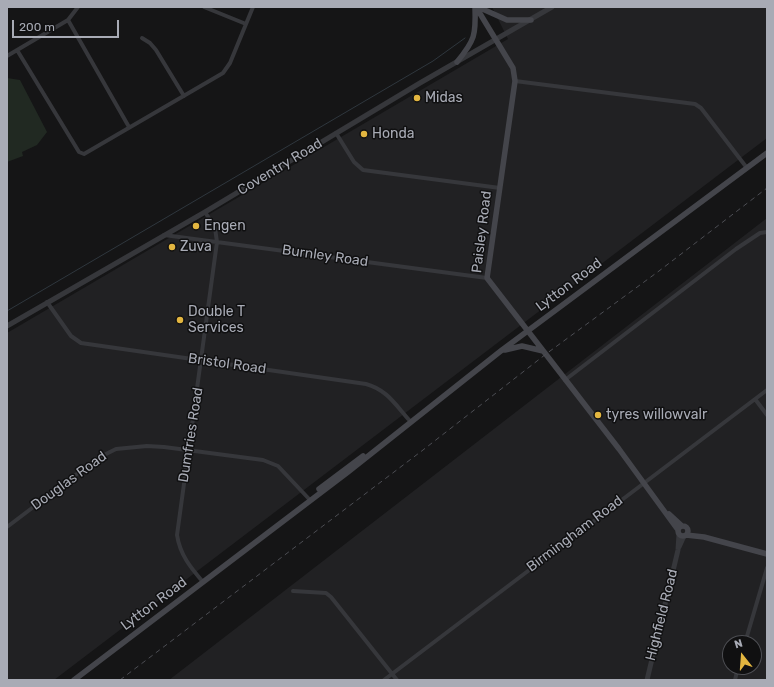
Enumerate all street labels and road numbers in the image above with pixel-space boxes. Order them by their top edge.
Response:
street label: Coventry Road [235,135,325,199]
street label: Paisley Road [469,190,495,274]
street label: Burnley Road [281,242,369,270]
street label: Lytton Road [533,255,605,315]
street label: Bristol Road [187,350,267,378]
street label: Dumfries Road [175,386,207,484]
street label: Douglas Road [28,448,110,514]
street label: Birmingham Road [524,492,626,576]
street label: Highfield Road [642,567,682,663]
street label: Lytton Road [118,574,190,634]

